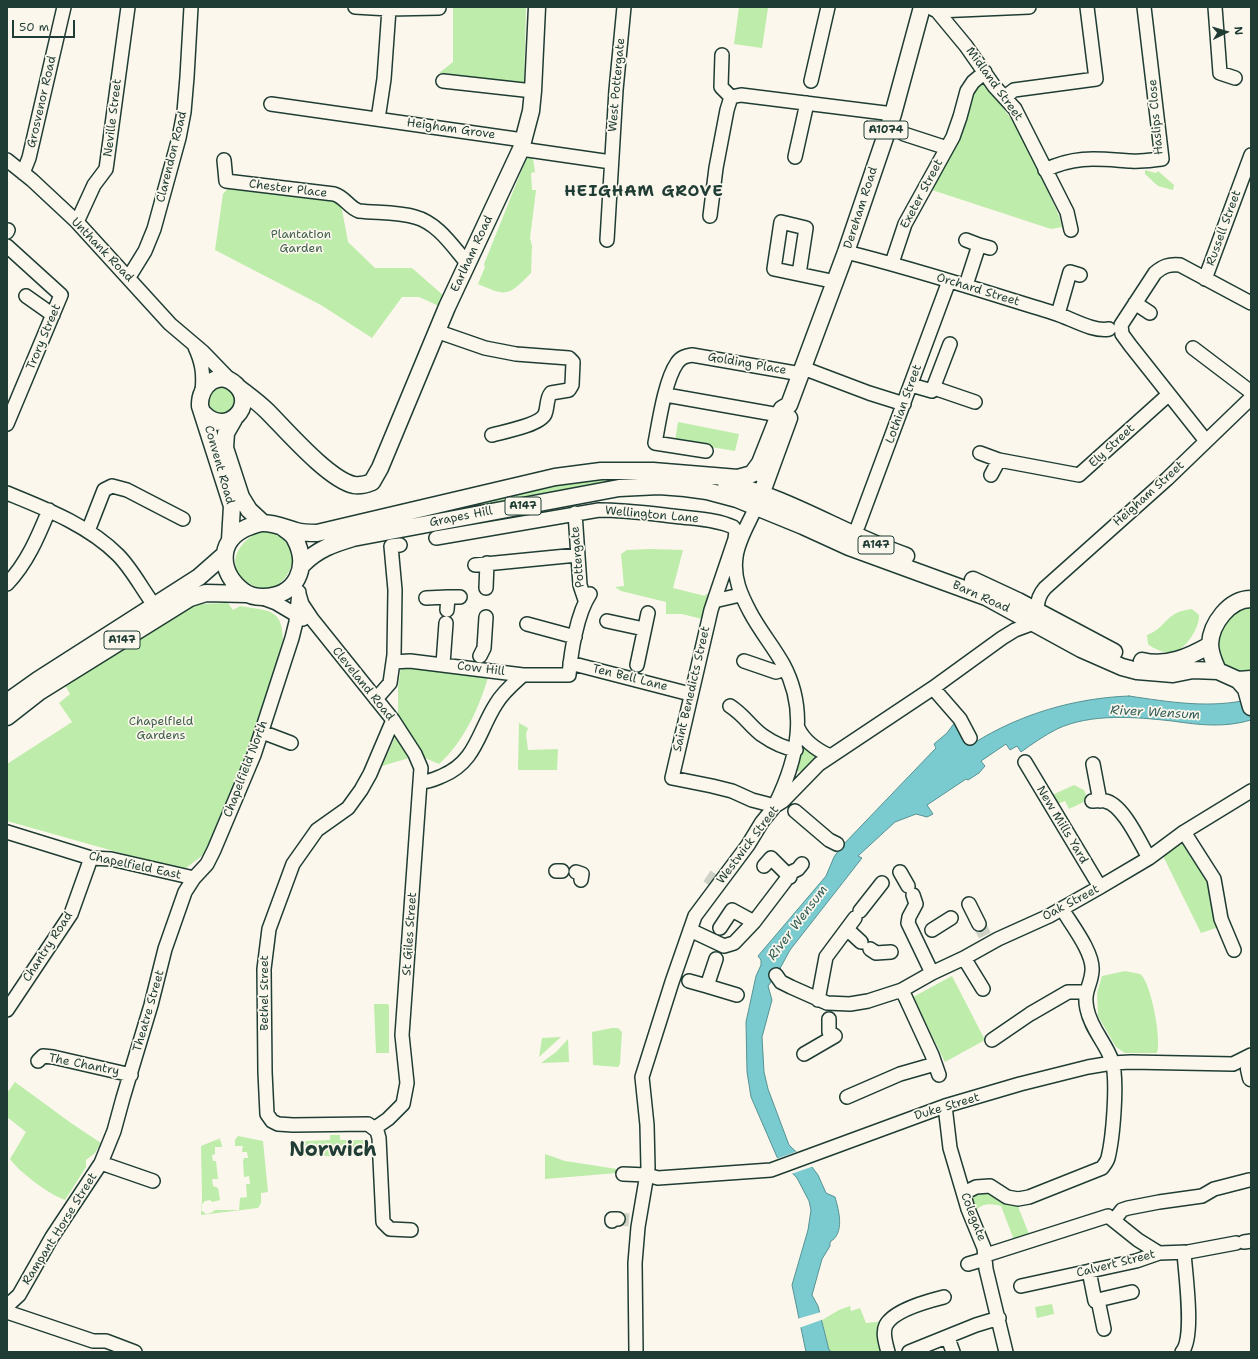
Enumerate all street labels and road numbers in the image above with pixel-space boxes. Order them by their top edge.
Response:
street label: West Pottergate [606,37,628,133]
street label: Midland Street [962,44,1026,124]
street label: Grosvenor Road [24,55,60,149]
street label: Neville Street [101,78,125,158]
street label: Haslips Close [1146,79,1166,155]
street label: Clarendon Road [154,110,190,204]
street label: Heigham Grove [406,116,496,142]
road number: A1074 [864,121,908,139]
street label: Exeter Street [898,157,946,231]
street label: Dereham Road [841,165,881,251]
street label: Chester Place [248,177,328,201]
street label: Russell Street [1204,188,1244,268]
street label: Earlham Road [448,213,496,295]
street label: Unthank Road [68,215,136,285]
street label: Orchard Street [935,271,1021,309]
street label: Trory Street [24,302,64,372]
street label: Golding Place [706,350,788,378]
street label: Lothian Street [883,362,925,446]
street label: Ely Street [1086,421,1138,471]
street label: Convent Road [201,424,237,506]
street label: Heigham Street [1111,458,1187,530]
road number: A147 [505,497,541,515]
street label: Grapes Hill [428,504,494,530]
street label: Wellington Lane [604,504,700,526]
street label: Pottergate [568,526,588,588]
road number: A147 [858,536,894,554]
street label: Barn Road [950,578,1012,616]
street label: Saint Benedicts Street [671,625,713,753]
road number: A147 [104,631,140,649]
street label: Cleveland Road [329,644,397,724]
street label: Cow Hill [456,659,506,679]
street label: Ten Bell Lane [591,662,669,694]
street label: Chapelfield North [221,718,271,820]
street label: New Mills Yard [1033,784,1091,866]
street label: Westwick Street [714,803,782,887]
street label: Chapelfield East [87,849,183,883]
street label: Oak Street [1040,882,1102,924]
street label: St Giles Street [400,892,420,976]
street label: Chantry Road [20,909,76,985]
street label: Bethel Street [258,955,272,1031]
street label: Theatre Street [130,968,168,1054]
street label: The Chantry [47,1051,121,1079]
street label: Duke Street [913,1090,981,1124]
street label: Rampant Horse Street [20,1170,100,1288]
street label: Colegate [957,1191,989,1243]
street label: Calvert Street [1075,1247,1157,1281]

